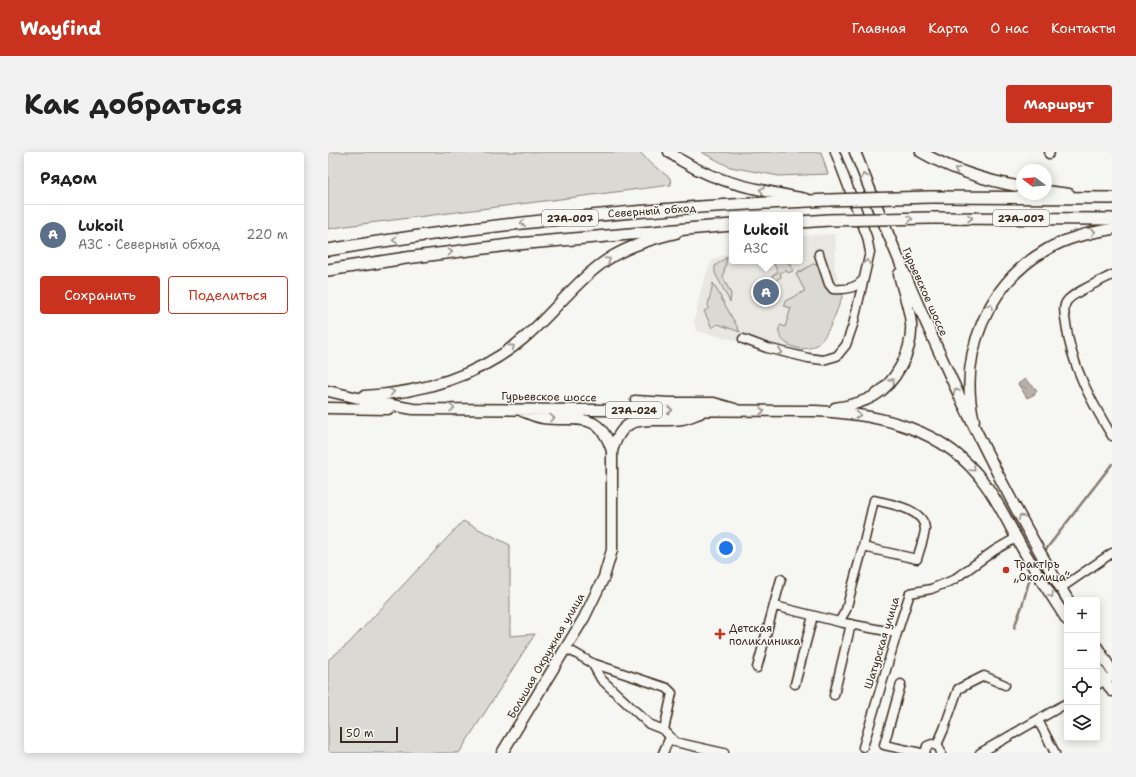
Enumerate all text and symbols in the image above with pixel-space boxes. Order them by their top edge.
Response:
text: Wayfind [20,16,101,41]
text: Главная [852,19,906,37]
text: Карта [928,19,968,37]
text: О нас [990,19,1029,37]
text: Контакты [1051,19,1116,37]
text: Как добраться [24,85,243,123]
button: Маршрут [1006,85,1112,123]
north arrow [1016,164,1052,200]
one-way arrow [954,166,961,174]
text: Рядом [40,167,97,189]
one-way arrow [861,173,869,180]
one-way arrow [758,186,765,195]
street label: Северный обход [607,200,697,222]
road number: 27А-007 [542,210,598,226]
road number: 27А-007 [993,210,1049,226]
popup [729,212,803,264]
one-way arrow [907,214,913,223]
one-way arrow [967,214,973,222]
text: Lukoil [78,216,124,236]
one-way arrow [520,218,526,227]
text: Lukoil [743,220,789,240]
text: A [48,226,58,243]
text: 220 m [246,226,288,243]
one-way arrow [1090,229,1096,237]
one-way arrow [391,235,398,244]
text: АЗС · Северный обход [78,236,220,253]
text: АЗС [743,240,768,257]
street label: Гурьевское шоссе [899,245,951,339]
one-way arrow [447,248,453,257]
one-way arrow [604,258,611,265]
one-way arrow [863,259,871,265]
button: Сохранить [40,276,160,314]
button: Поделиться [168,276,288,314]
pin: A [753,277,779,307]
one-way arrow [986,303,993,310]
one-way arrow [508,345,515,352]
one-way arrow [777,347,783,355]
one-way arrow [887,378,894,385]
one-way arrow [953,388,961,395]
one-way arrow [389,389,395,397]
street label: Гурьевское шоссе [501,389,597,405]
road number: 27А-024 [606,402,662,418]
one-way arrow [449,404,455,412]
one-way arrow [667,406,673,414]
one-way arrow [759,406,765,415]
one-way arrow [855,410,861,419]
one-way arrow [549,414,555,422]
one-way arrow [968,464,975,472]
one-way arrow [1018,514,1025,522]
your location [716,538,736,558]
place label: Трактiръ „Околица“ [1013,557,1070,585]
marker: Трактiръ „Околица“ [1001,565,1011,575]
street label: Большая Окружная улица [504,590,588,721]
one-way arrow [1046,591,1054,598]
street label: Шатурская улица [861,595,903,691]
map controls [1064,597,1100,741]
button: + [1064,597,1100,633]
place label: Детская поликлиника [729,621,801,649]
marker: Детская поликлиника [714,628,726,640]
button: − [1064,633,1100,669]
button: locate [1064,669,1100,705]
button: layers [1064,705,1100,741]
scale bar [340,725,398,744]
text: 50 m [346,726,374,741]

